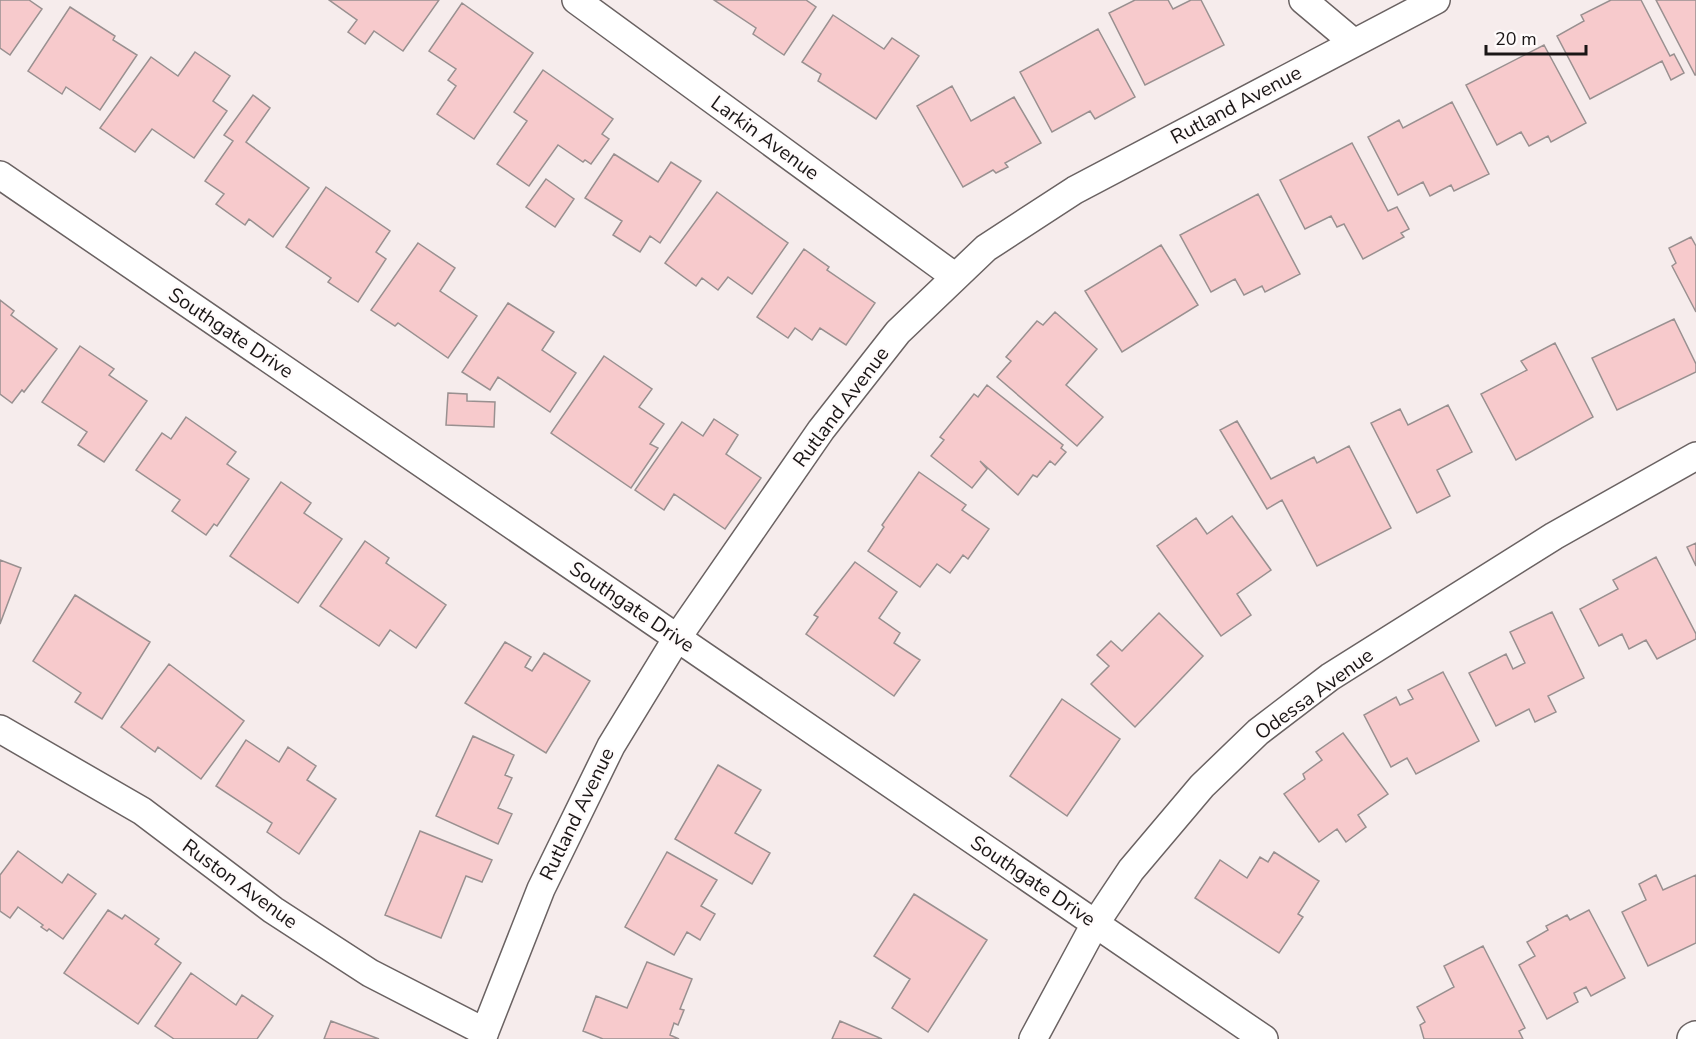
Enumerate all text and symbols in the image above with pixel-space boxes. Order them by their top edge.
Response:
scale bar [1486,18,1586,56]
text: 20 m [1495,27,1537,51]
street label: Rutland Avenue [1166,59,1306,151]
street label: Larkin Avenue [705,90,825,186]
street label: Southgate Drive [163,281,299,385]
street label: Rutland Avenue [787,341,895,473]
street label: Southgate Drive [564,555,700,659]
street label: Odessa Avenue [1249,642,1379,746]
street label: Rutland Avenue [533,743,621,885]
street label: Southgate Drive [965,829,1101,933]
street label: Ruston Avenue [177,833,303,935]

